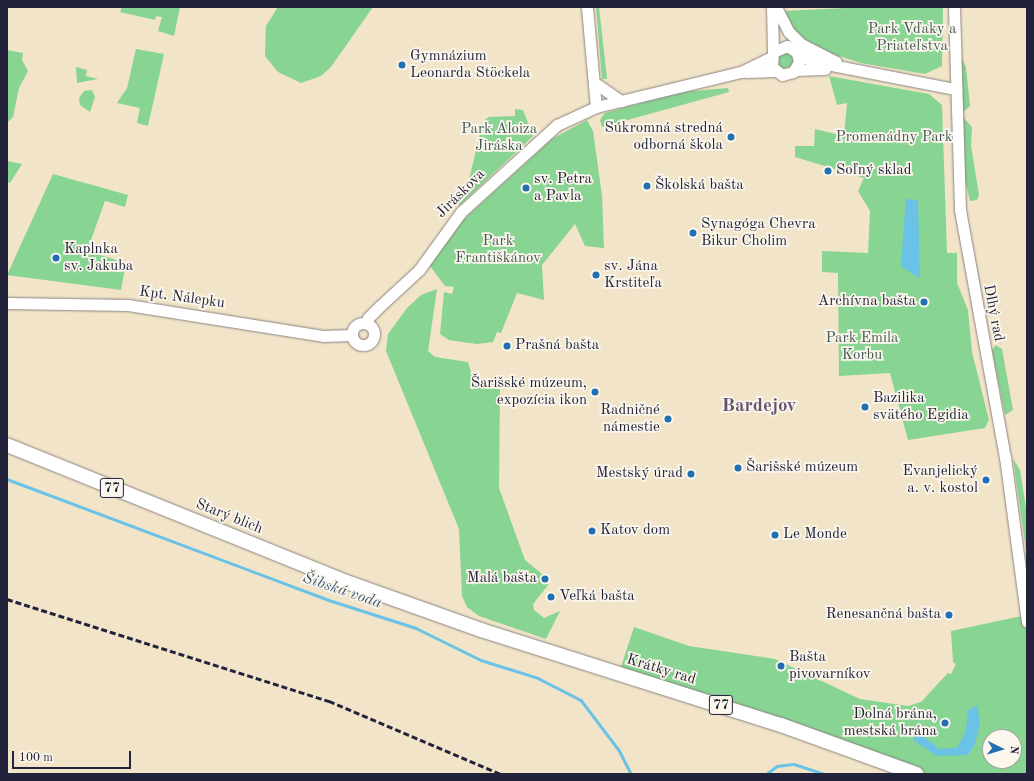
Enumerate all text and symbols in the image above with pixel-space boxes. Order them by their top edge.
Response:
park label: Park Vďaky a Priateľstva [868,20,956,55]
place label: Gymnázium Leonarda Stöckela [410,47,530,82]
marker: Gymnázium Leonarda Stöckela [397,60,407,70]
place label: Súkromná stredná odborná škola [605,119,723,154]
park label: Park Aloiza Jiráska [461,120,537,155]
park label: Promenádny Park [835,129,953,147]
marker: Súkromná stredná odborná škola [726,132,736,142]
place label: Soľný sklad [836,162,912,180]
street label: Jiráskova [433,166,489,222]
marker: Soľný sklad [823,166,833,176]
place label: sv. Petra a Pavla [534,170,592,205]
place label: Školská bašta [655,177,744,195]
marker: Školská bašta [642,181,652,191]
marker: sv. Petra a Pavla [521,183,531,193]
place label: Synagóga Chevra Bikur Cholim [701,215,816,250]
marker: Synagóga Chevra Bikur Cholim [688,228,698,238]
park label: Park Františkánov [455,232,541,267]
place label: Kaplnka sv. Jakuba [64,240,133,275]
marker: Kaplnka sv. Jakuba [51,253,61,263]
place label: sv. Jána Krstiteľa [604,257,662,292]
marker: sv. Jána Krstiteľa [591,270,601,280]
street label: Kpt. Nálepku [138,283,226,313]
street label: Dlhý rad [979,283,1007,343]
place label: Archívna bašta [818,293,916,311]
marker: Archívna bašta [919,297,929,307]
park label: Park Emila Korbu [826,329,898,364]
place label: Prašná bašta [515,337,599,355]
marker: Prašná bašta [502,341,512,351]
place label: Šarišské múzeum, expozícia ikon [471,374,587,409]
marker: Šarišské múzeum, expozícia ikon [590,387,600,397]
place label: Bazilika svätého Egidia [873,389,969,424]
district label: Bardejov [721,396,797,418]
place label: Radničné námestie [600,401,660,436]
marker: Bazilika svätého Egidia [860,402,870,412]
marker: Radničné námestie [663,414,673,424]
place label: Šarišské múzeum [746,459,858,477]
place label: Evanjelický a. v. kostol [903,462,978,497]
marker: Šarišské múzeum [733,463,743,473]
place label: Mestský úrad [596,465,683,483]
marker: Mestský úrad [686,469,696,479]
marker: Evanjelický a. v. kostol [981,475,991,485]
road number: 77 [99,476,125,500]
street label: Starý blich [193,495,265,539]
place label: Katov dom [600,522,670,540]
marker: Katov dom [587,526,597,536]
place label: Le Monde [783,526,847,544]
marker: Le Monde [770,530,780,540]
water label: Šibská voda [300,568,384,614]
place label: Malá bašta [467,570,537,588]
marker: Malá bašta [540,574,550,584]
place label: Veľká bašta [559,588,635,606]
marker: Veľká bašta [546,592,556,602]
place label: Renesančná bašta [826,606,941,624]
marker: Renesančná bašta [944,610,954,620]
place label: Bašta pivovarníkov [789,648,871,683]
street label: Krátky rad [624,651,698,689]
marker: Bašta pivovarníkov [776,661,786,671]
road number: 77 [708,693,734,717]
place label: Dolná brána, mestská brána [844,705,937,740]
marker: Dolná brána, mestská brána [940,718,950,728]
north arrow [982,729,1022,769]
scale bar [14,743,133,769]
text: N [1008,745,1019,755]
text: 100 m [19,752,53,764]

